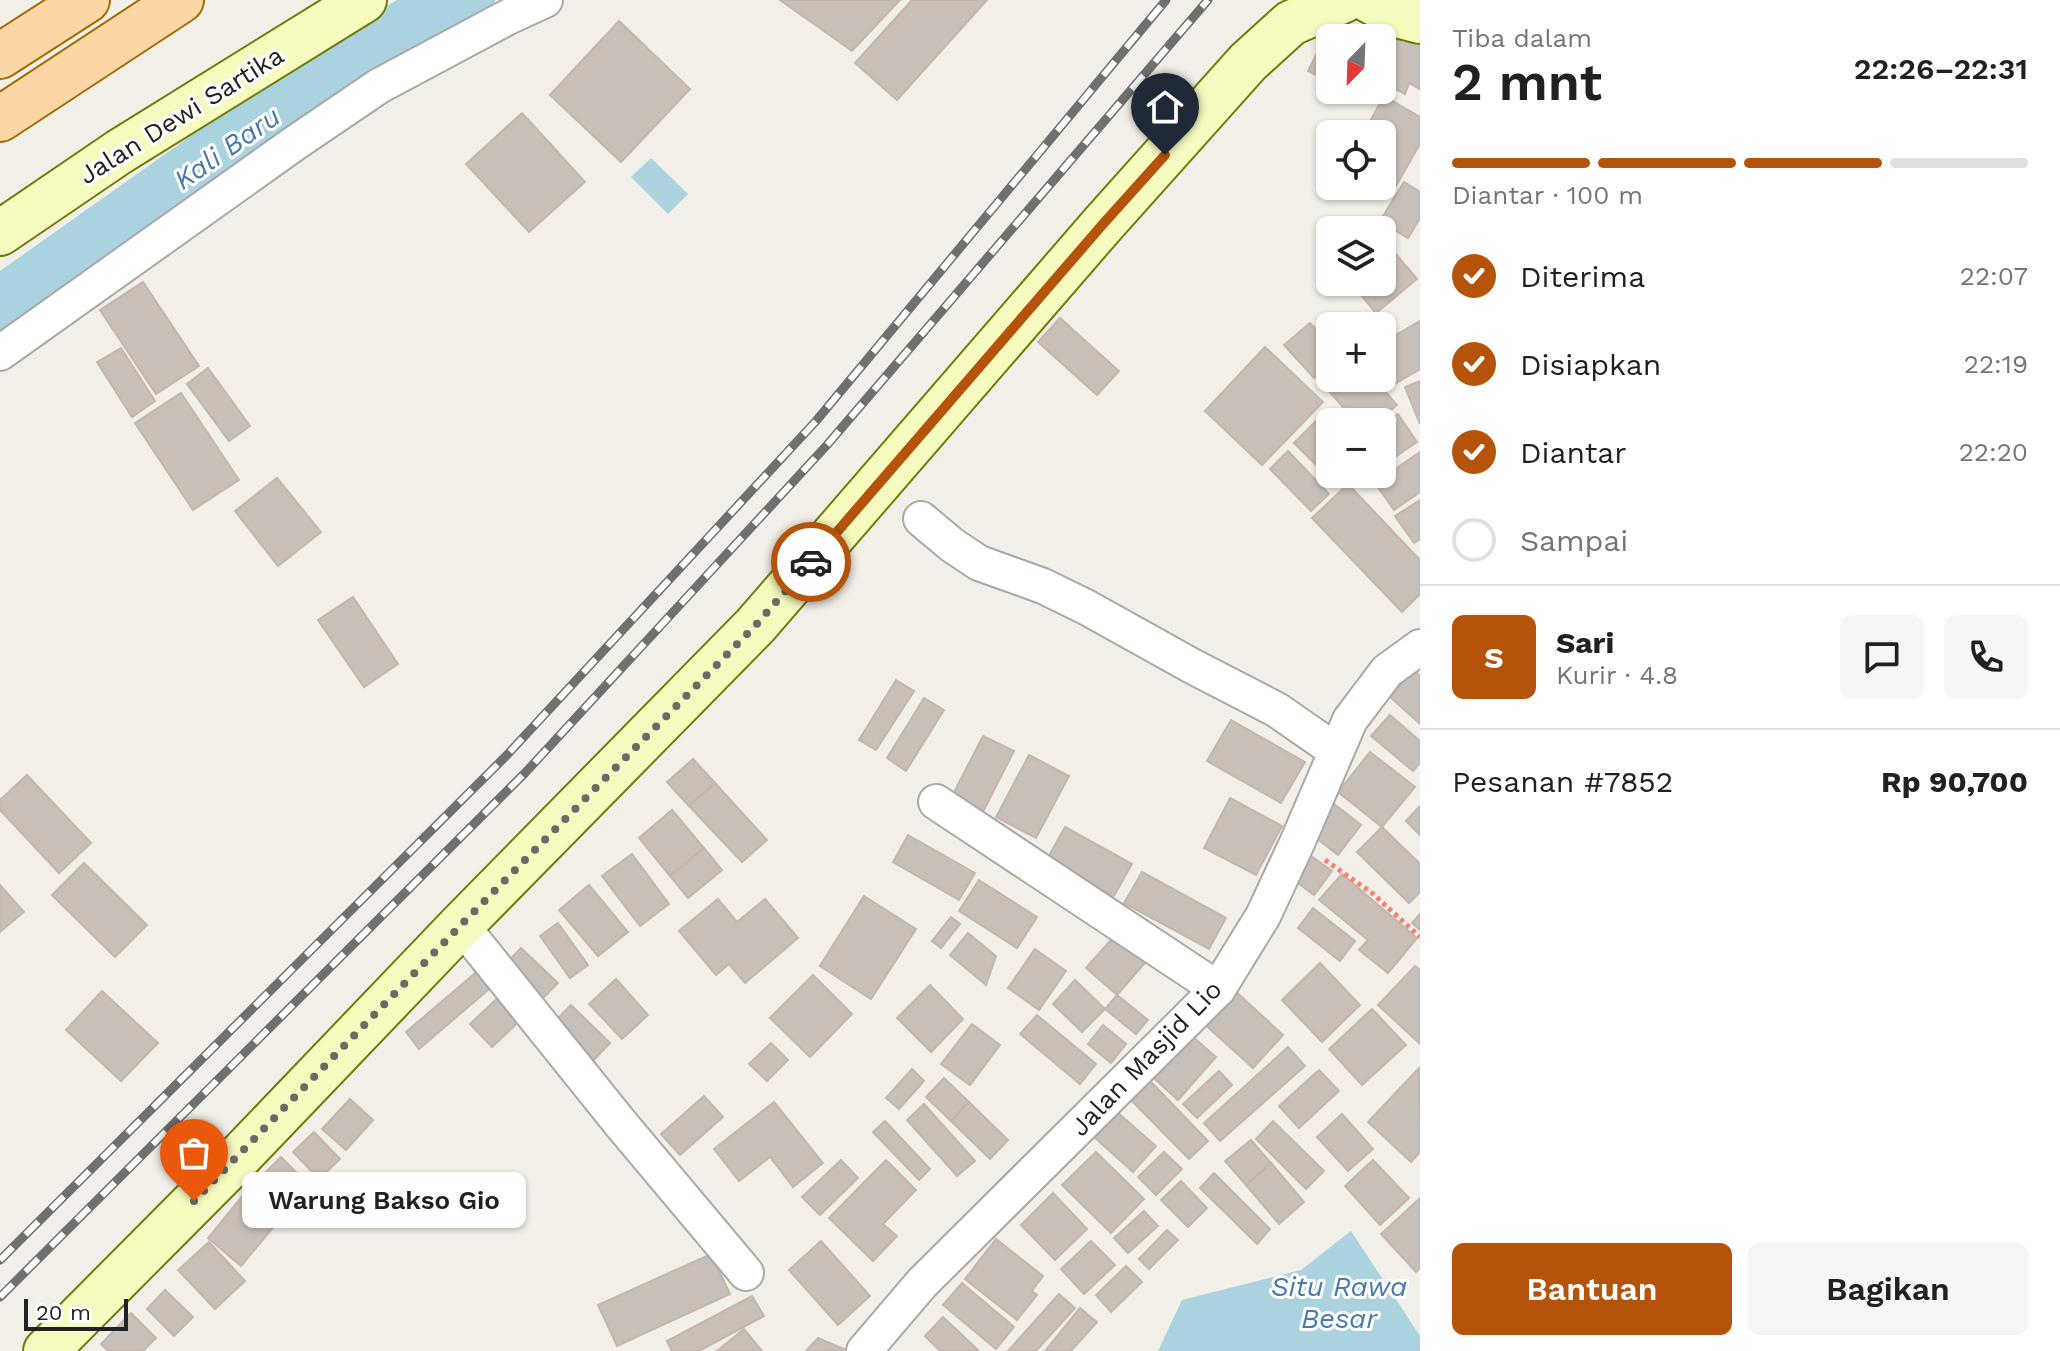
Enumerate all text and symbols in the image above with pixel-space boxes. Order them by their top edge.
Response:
text: Tiba dalam [1452,23,1592,53]
north arrow [1316,24,1396,104]
map controls [1316,24,1396,488]
street label: Jalan Dewi Sartika [73,40,289,190]
text: 22:26–22:31 [1854,51,2028,86]
text: 2 mnt [1452,52,1602,113]
pin [1131,73,1199,155]
icon: home [1143,85,1187,129]
water label: Kali Baru [168,100,286,196]
button: locate [1316,120,1396,200]
text: Diantar · 100 m [1452,180,1643,210]
button: layers [1316,216,1396,296]
icon: check [1452,254,1496,298]
text: Diterima [1520,259,1645,294]
text: 22:07 [1960,261,2028,291]
button: + [1316,312,1396,392]
icon: check [1452,342,1496,386]
text: Disiapkan [1520,347,1661,382]
text: 22:19 [1964,349,2028,379]
button: − [1316,408,1396,488]
icon: check [1452,430,1496,474]
text: Diantar [1520,435,1627,470]
text: 22:20 [1959,437,2028,467]
courier [771,522,851,602]
text: Sampai [1520,523,1628,558]
icon: car [789,540,833,584]
button: chat [1840,615,1924,699]
button: phone [1944,615,2028,699]
text: Sari [1556,625,1614,660]
text: S [1484,640,1504,675]
text: Kurir · 4.8 [1556,660,1678,690]
text: Pesanan #7852 [1452,764,1673,799]
text: Rp 90,700 [1881,764,2028,799]
street label: Jalan Masjid Lio [1064,974,1228,1142]
pin [160,1119,228,1201]
icon: bag [172,1131,216,1175]
callout: Warung Bakso Gio [242,1173,526,1229]
text: Warung Bakso Gio [268,1185,500,1215]
button: Bantuan [1452,1243,1732,1335]
button: Bagikan [1748,1243,2028,1335]
water label: Situ Rawa Besar [1271,1270,1407,1335]
scale bar [24,1295,128,1331]
text: 20 m [36,1300,91,1325]

